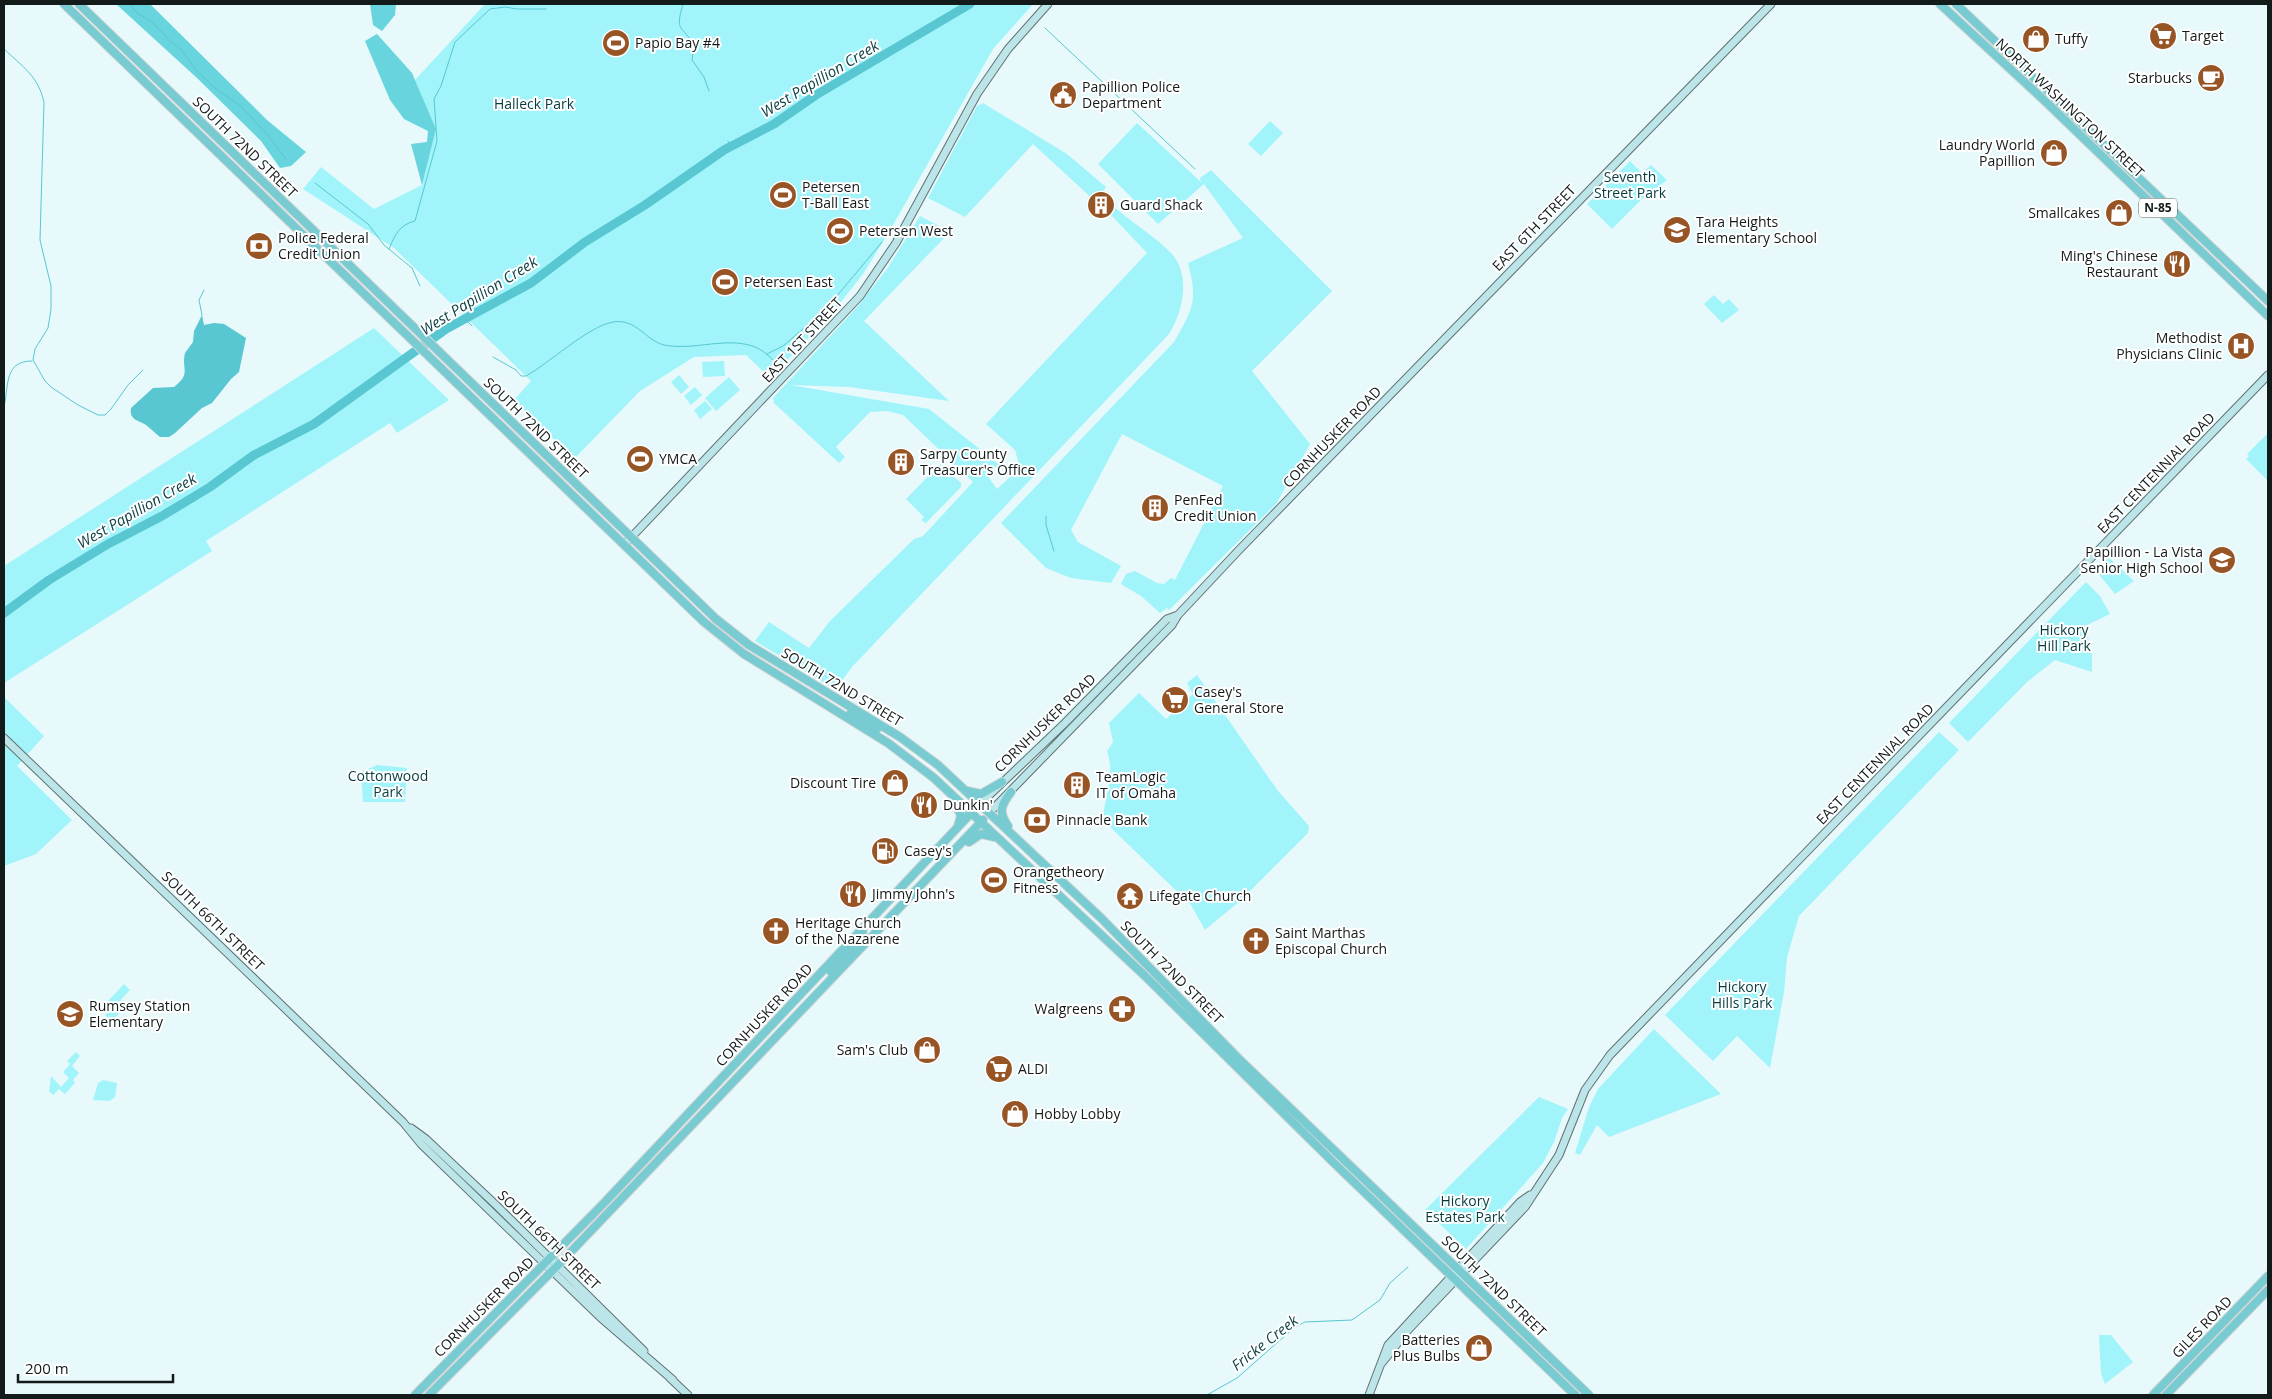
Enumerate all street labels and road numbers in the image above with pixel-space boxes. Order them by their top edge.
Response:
street label: NORTH WASHINGTON STREET [1992,34,2149,182]
street label: SOUTH 72ND STREET [189,92,302,202]
street label: EAST 6TH STREET [1488,180,1580,275]
road number: N-85 [2139,198,2177,218]
street label: EAST 1ST STREET [757,293,846,386]
street label: SOUTH 72ND STREET [480,373,593,483]
street label: CORNHUSKER ROAD [1278,382,1385,492]
street label: EAST CENTENNIAL ROAD [2093,408,2219,537]
street label: SOUTH 72ND STREET [778,643,907,730]
street label: CORNHUSKER ROAD [990,669,1100,776]
street label: EAST CENTENNIAL ROAD [1812,699,1938,828]
street label: SOUTH 66TH STREET [158,867,269,975]
street label: SOUTH 72ND STREET [1117,916,1228,1027]
street label: CORNHUSKER ROAD [711,959,816,1070]
street label: SOUTH 66TH STREET [494,1186,605,1294]
street label: SOUTH 72ND STREET [1438,1231,1551,1341]
street label: CORNHUSKER ROAD [429,1252,538,1361]
street label: GILES ROAD [2167,1292,2236,1362]

